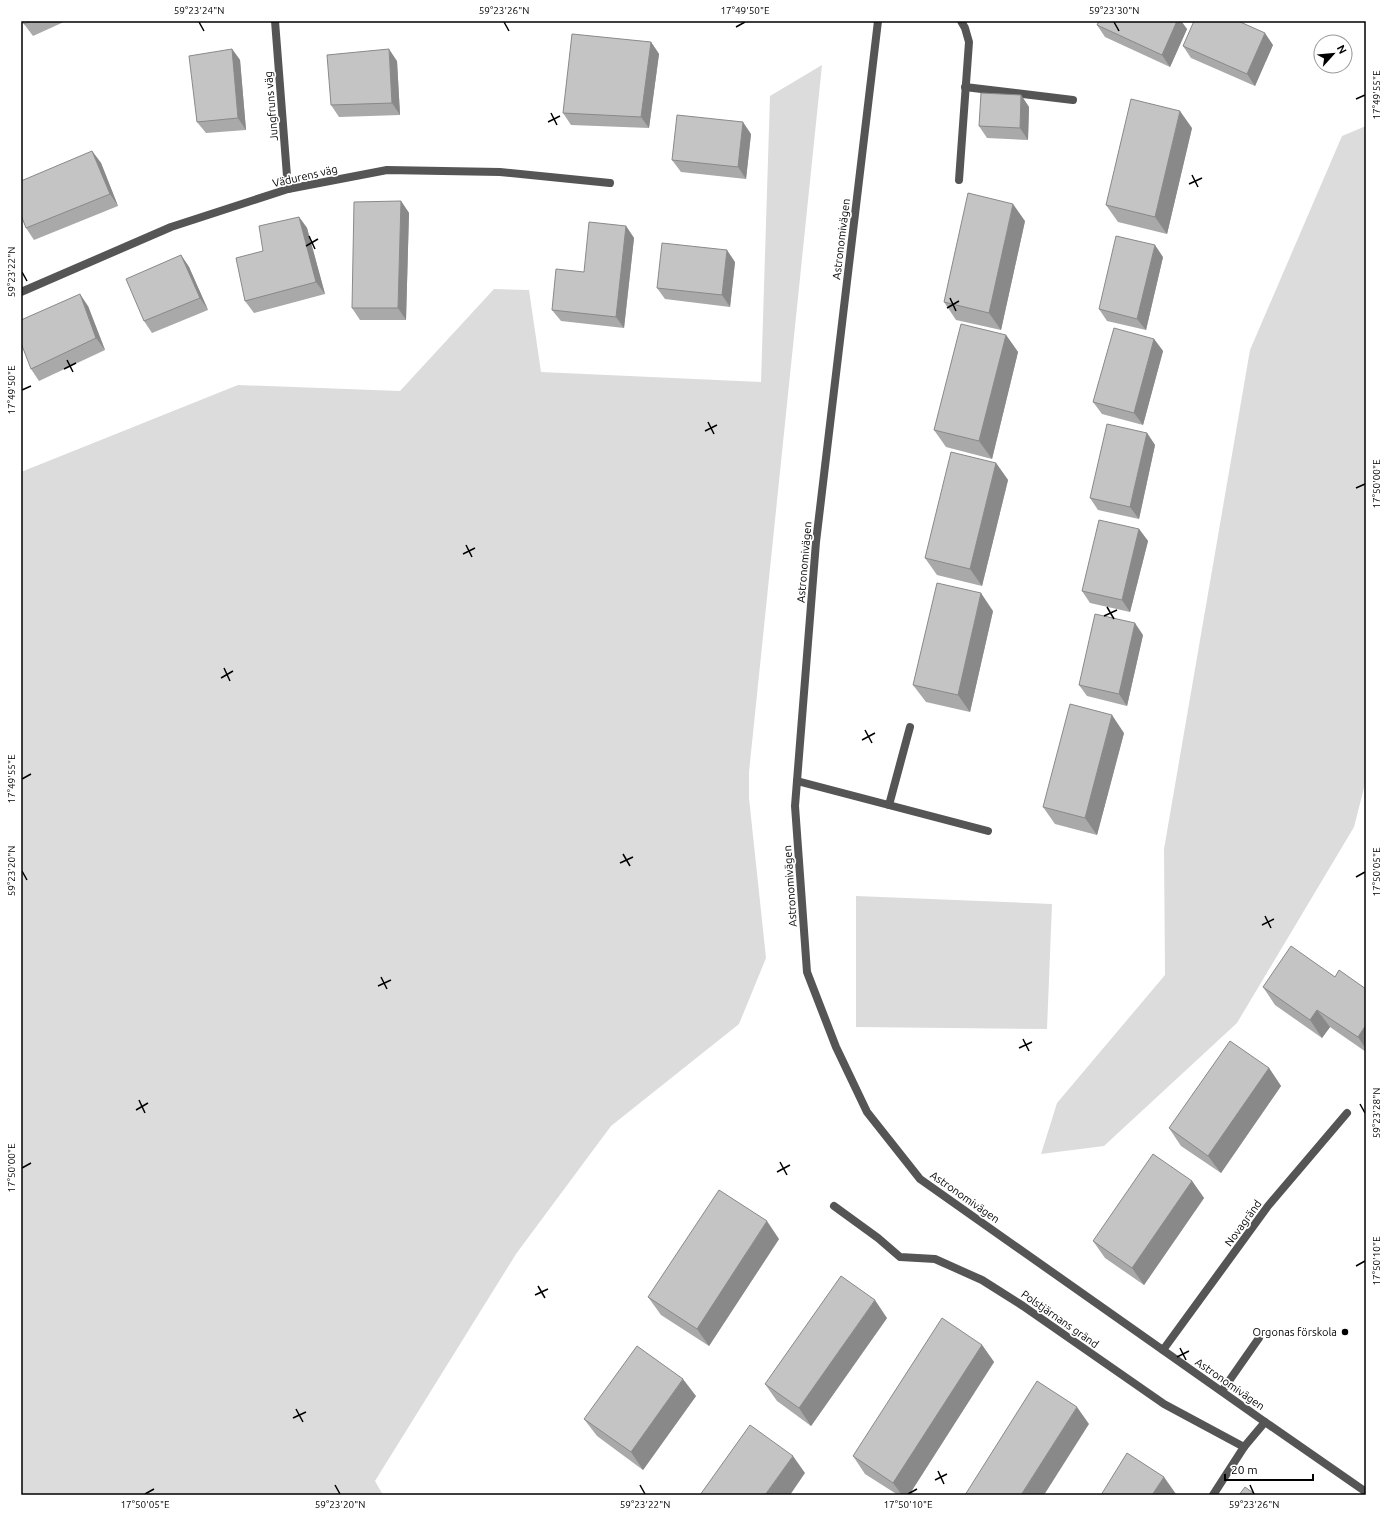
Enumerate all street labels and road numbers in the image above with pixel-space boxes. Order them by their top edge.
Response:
street label: Jungfruns väg [262,71,280,141]
street label: Vädurens väg [271,163,339,189]
street label: Astronomivägen [830,198,852,280]
street label: Astronomivägen [794,521,814,603]
street label: Astronomivägen [781,845,799,927]
street label: Astronomivägen [928,1169,1002,1225]
street label: Novagränd [1222,1198,1264,1248]
street label: Polstjärnans gränd [1019,1288,1101,1350]
street label: Astronomivägen [1193,1356,1267,1412]

